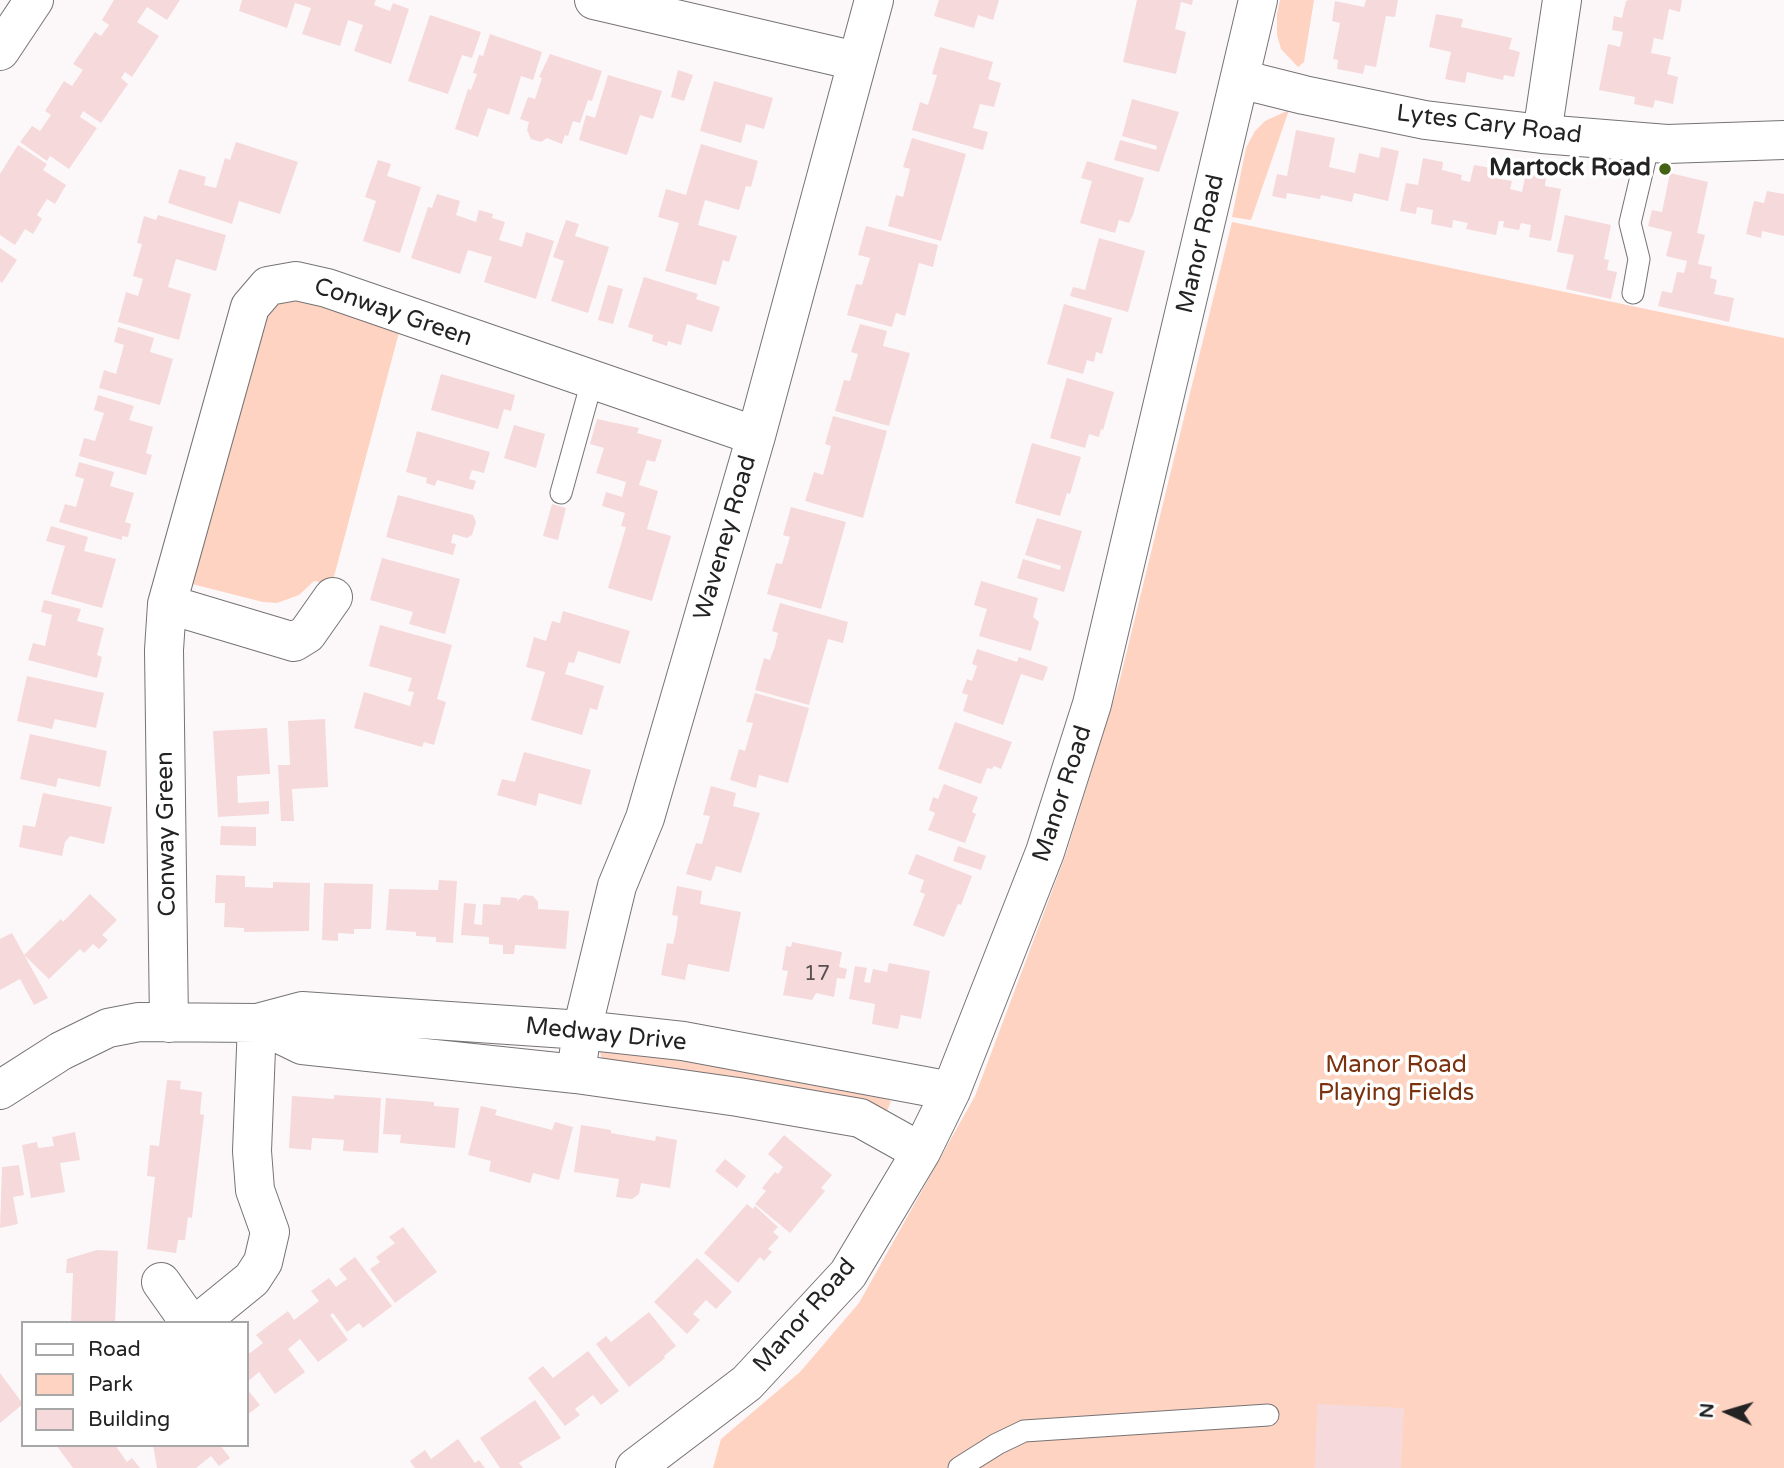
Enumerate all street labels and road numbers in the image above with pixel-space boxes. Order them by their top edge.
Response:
street label: Lytes Cary Road [1395,99,1583,151]
street label: Manor Road [1171,172,1231,316]
street label: Conway Green [310,272,476,354]
street label: Waveney Road [689,452,763,624]
street label: Manor Road [1027,722,1099,866]
street label: Conway Green [151,751,183,917]
street label: Medway Drive [524,1012,688,1058]
street label: Manor Road [748,1253,862,1379]

